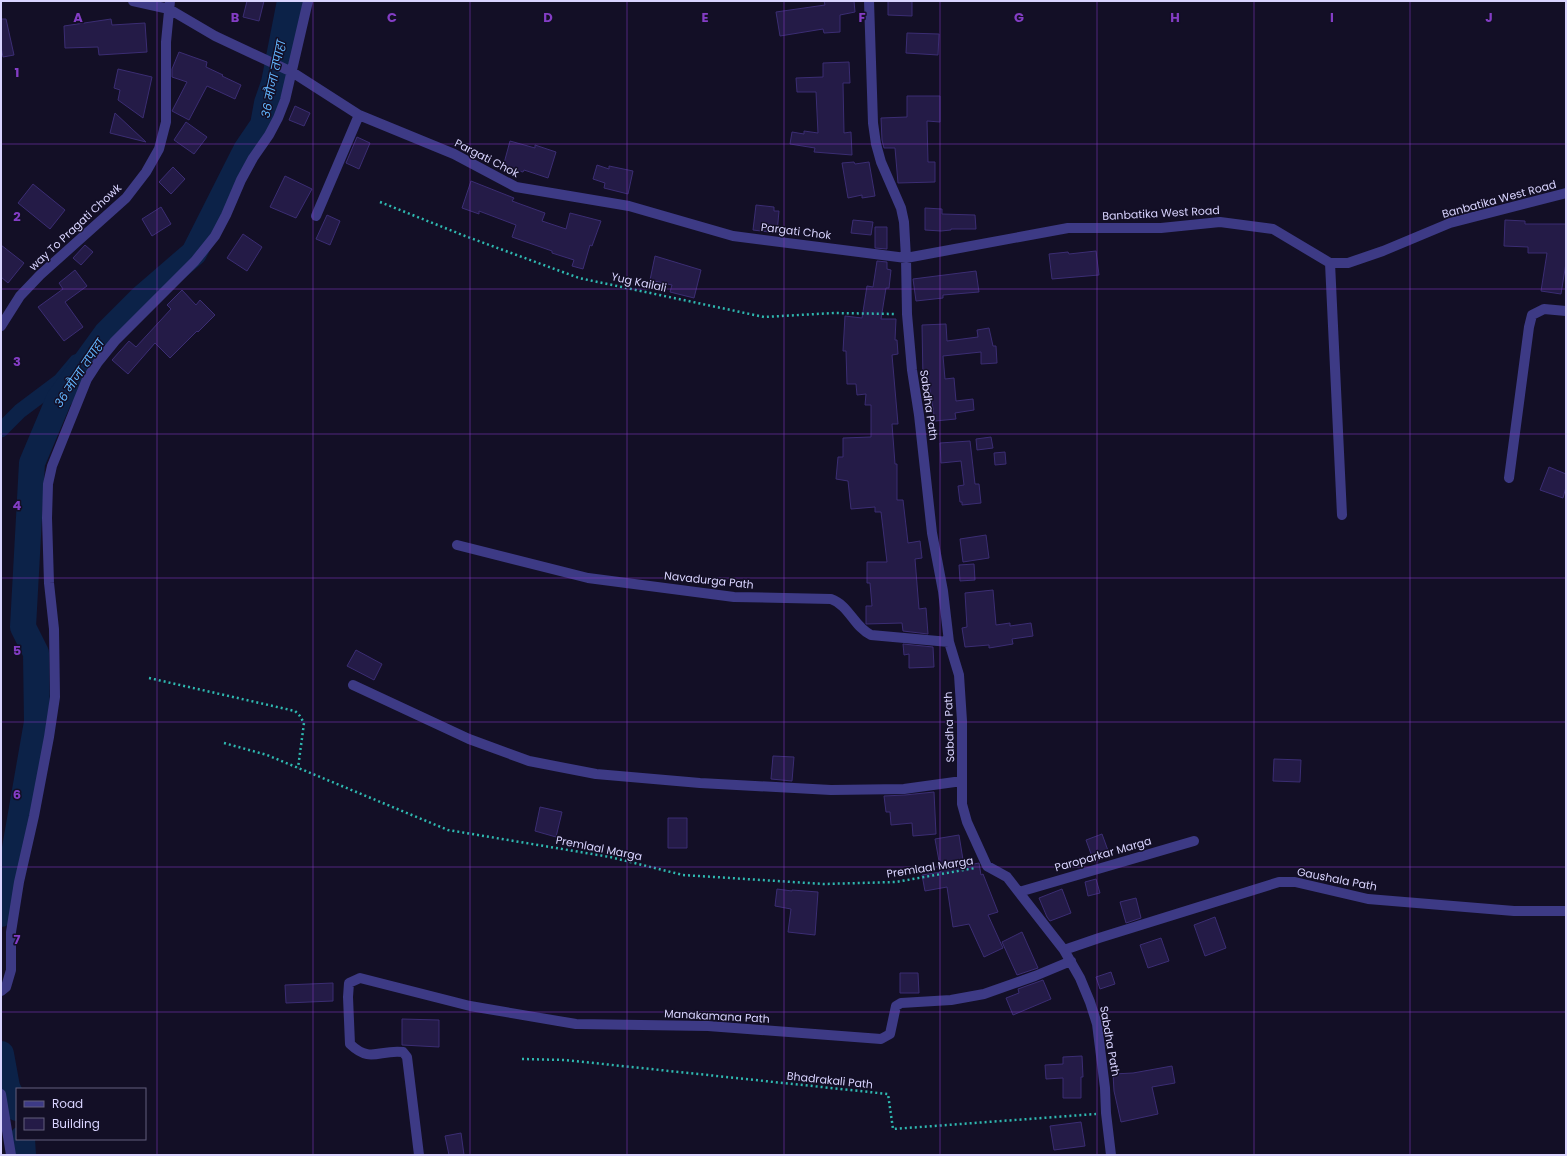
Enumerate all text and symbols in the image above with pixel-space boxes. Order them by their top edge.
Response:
text: A [73,8,83,27]
text: B [231,8,240,27]
text: C [387,8,397,27]
text: D [543,8,553,27]
text: E [701,8,709,27]
text: F [858,8,866,27]
text: G [1014,8,1024,27]
text: H [1170,8,1180,27]
text: I [1330,8,1334,27]
text: J [1485,8,1493,27]
water label: ३६ मौजा तपाहा [256,37,290,119]
text: 1 [15,63,19,82]
street label: Pargati Chok [452,135,522,181]
street label: Banbatika West Road [1440,176,1558,222]
street label: way To Pragati Chowk [25,180,125,274]
street label: Banbatika West Road [1102,202,1220,224]
text: 2 [13,207,21,226]
street label: Pargati Chok [760,219,832,243]
street label: Yug Kailali [610,268,668,296]
water label: ३६ मौजा तपाहा [50,334,109,410]
text: 3 [13,352,21,371]
street label: Sabdha Path [916,369,942,441]
text: 4 [13,496,22,515]
street label: Navadurga Path [663,567,755,593]
text: 5 [13,641,21,660]
street label: Sabdha Path [940,691,958,763]
text: 6 [13,785,21,804]
street label: Premlaal Marga [554,832,644,864]
street label: Paroparkar Marga [1053,833,1153,875]
street label: Premlaal Marga [885,852,975,882]
street label: Gaushala Path [1296,863,1378,895]
text: 7 [14,930,21,949]
street label: Manakamana Path [664,1005,770,1027]
street label: Sabdha Path [1096,1005,1124,1077]
street label: Bhadrakali Path [786,1068,874,1092]
legend [16,1088,146,1140]
text: Road [52,1095,83,1112]
text: Building [52,1115,100,1132]

